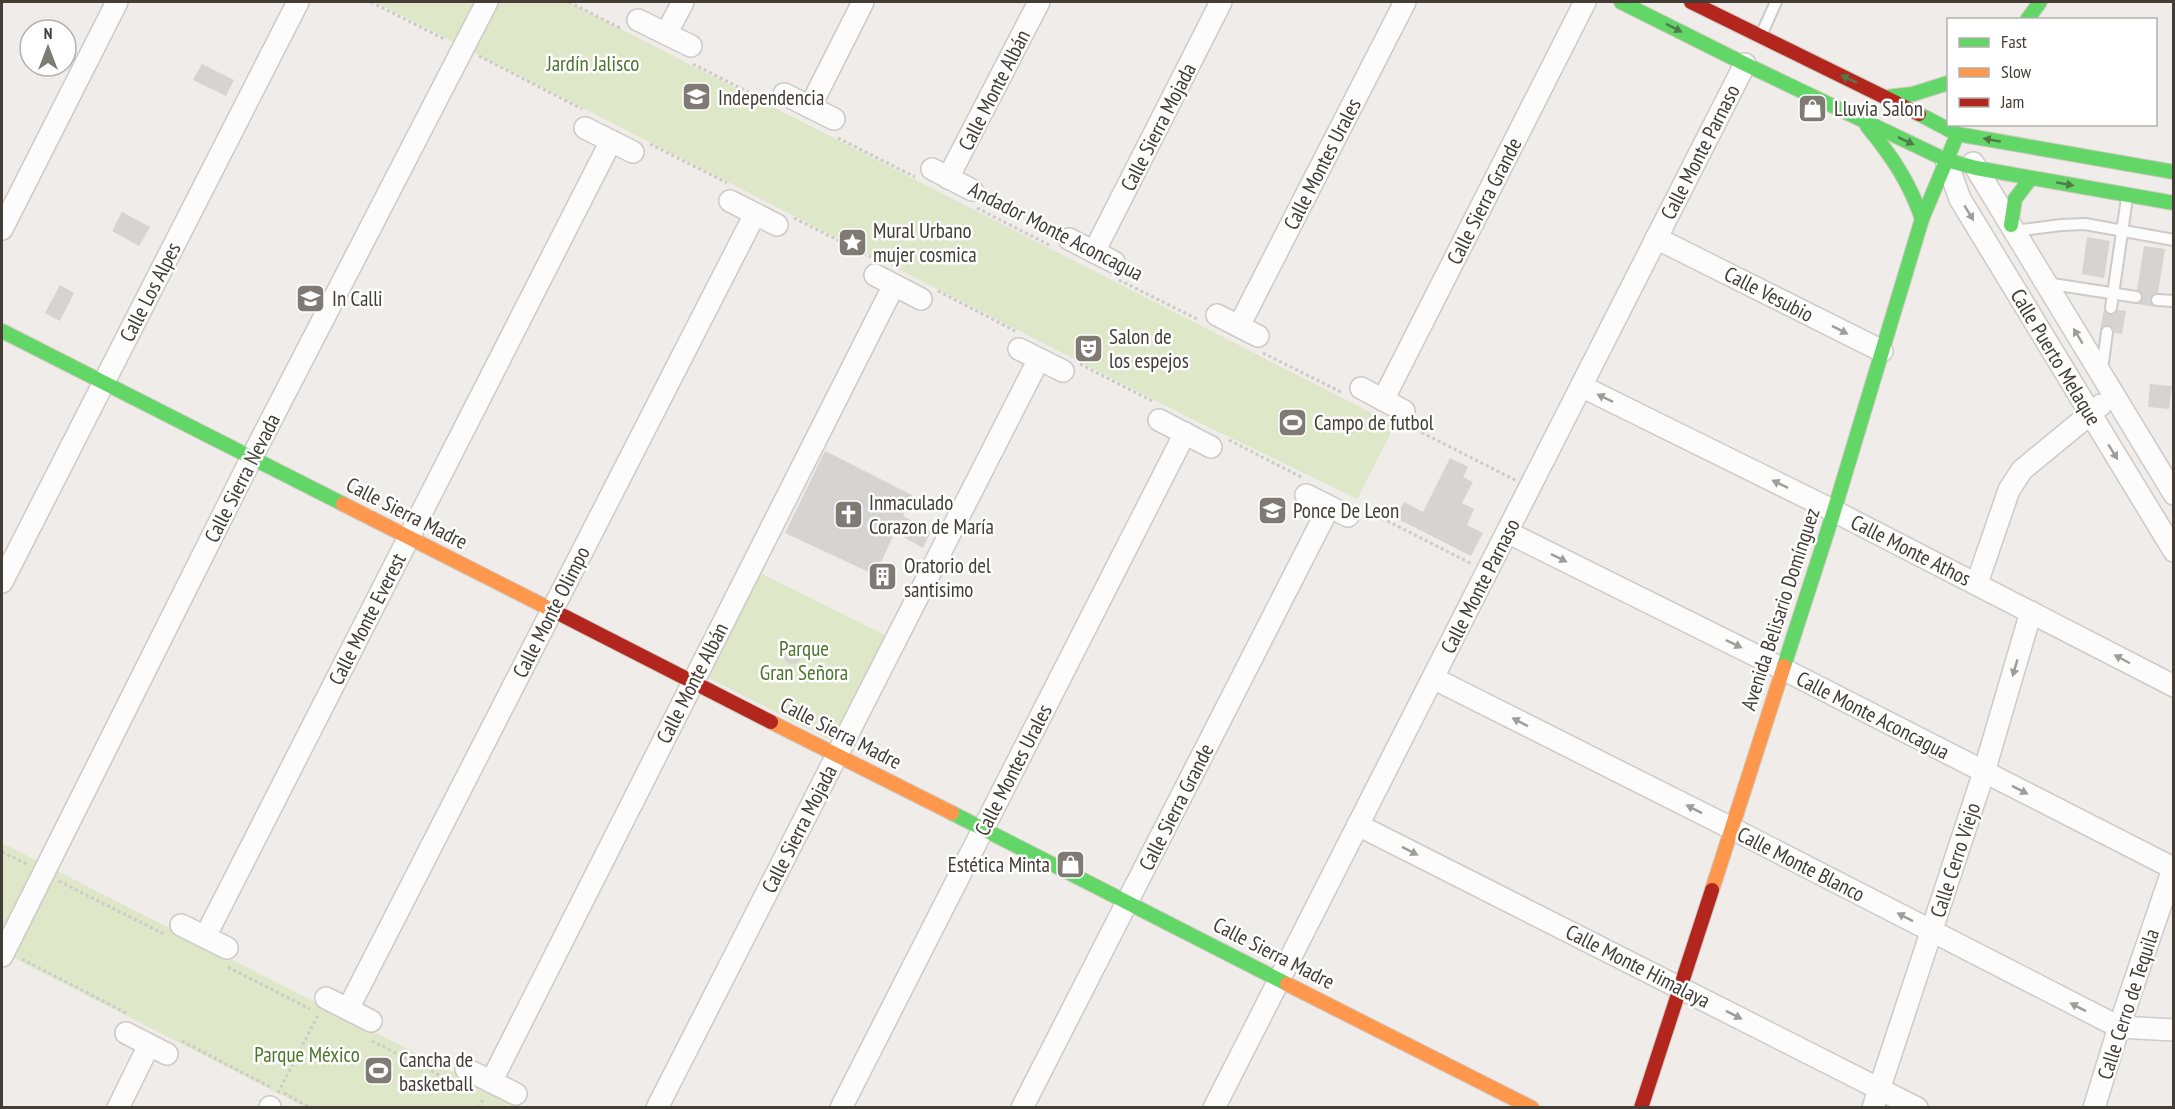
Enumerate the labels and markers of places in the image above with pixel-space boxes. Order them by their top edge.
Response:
school or university icon: Independencia [681,81,713,113]
place label: Independencia [718,84,824,111]
shop icon: Lluvia Salon [1797,92,1829,124]
place label: Lluvia Salon [1834,95,1923,122]
place label: Mural Urbano mujer cosmica [873,217,977,268]
place icon: Mural Urbano mujer cosmica [836,226,868,258]
school or university icon: In Calli [295,282,327,314]
place label: In Calli [332,285,383,312]
place label: Salon de los espejos [1109,323,1189,374]
theatre icon: Salon de los espejos [1072,332,1104,364]
sports icon: Campo de futbol [1277,406,1309,438]
place label: Campo de futbol [1314,409,1434,436]
place label: Inmaculado Corazon de María [869,489,994,540]
school or university icon: Ponce De Leon [1256,494,1288,526]
place label: Ponce De Leon [1293,497,1399,524]
church icon: Inmaculado Corazon de María [832,498,864,530]
place label: Oratorio del santisimo [904,552,991,603]
building icon: Oratorio del santisimo [867,561,899,593]
shop icon: Estética Minta [1055,848,1087,880]
place label: Estética Minta [948,851,1050,878]
place label: Cancha de basketball [399,1046,473,1097]
sports icon: Cancha de basketball [362,1055,394,1087]

